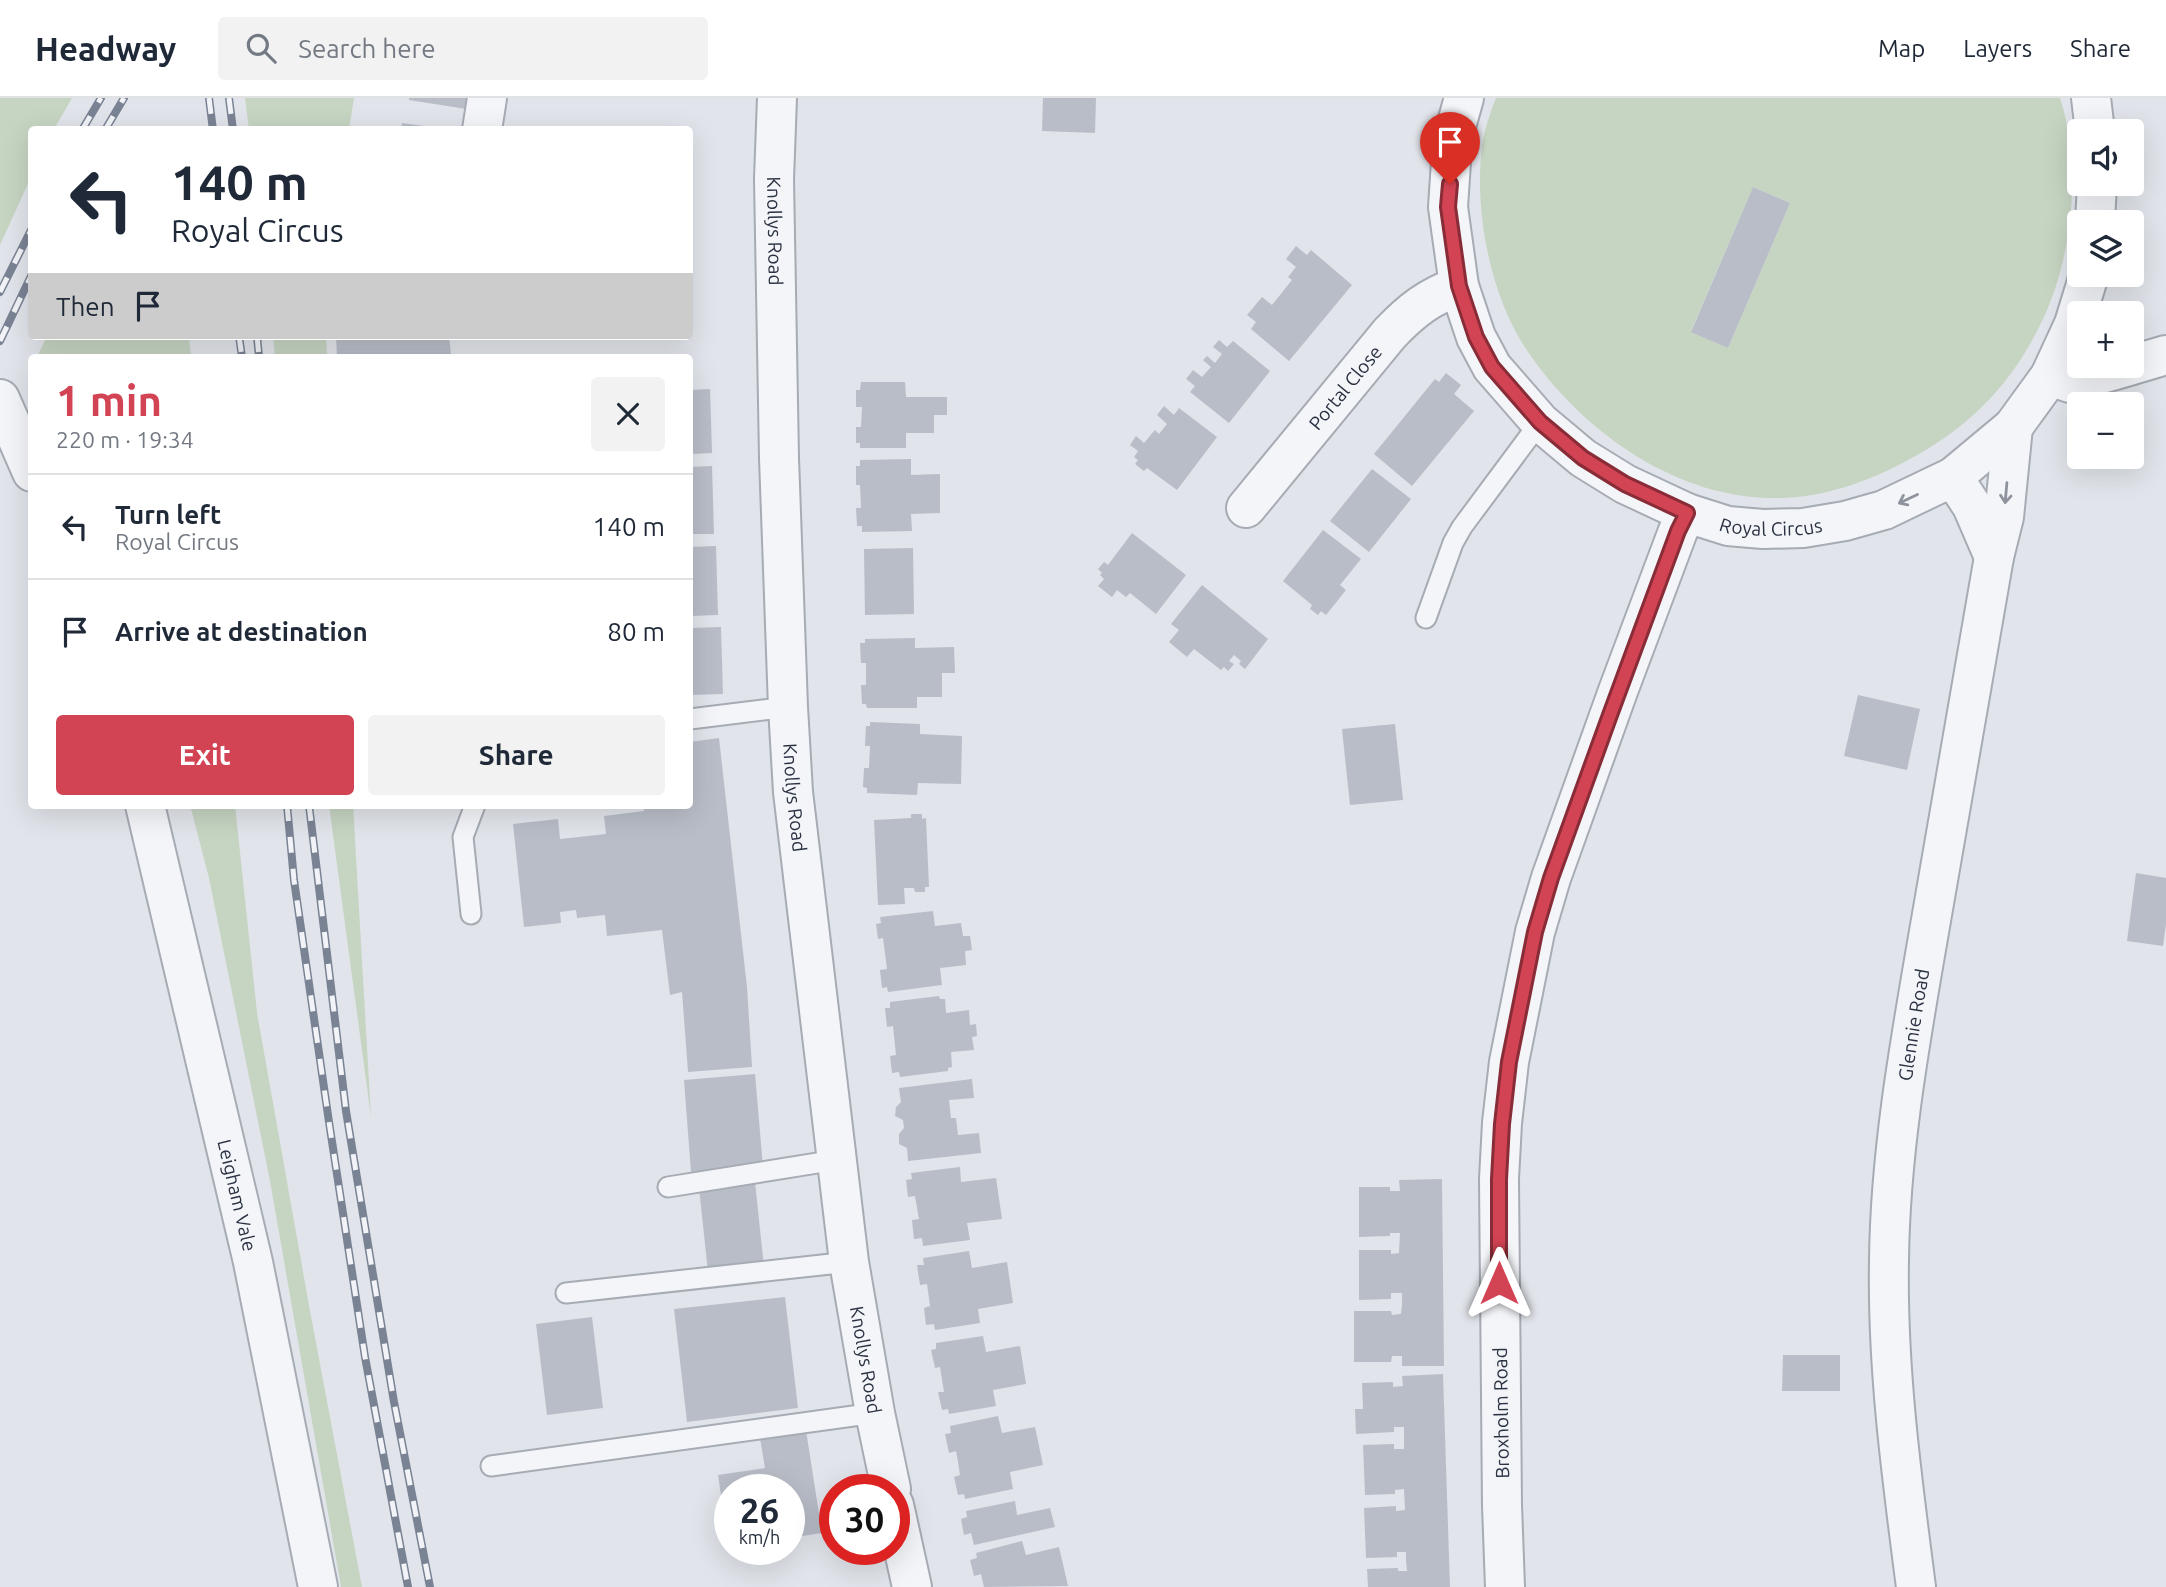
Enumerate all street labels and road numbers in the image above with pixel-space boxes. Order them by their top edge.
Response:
street label: Knollys Road [763,176,787,286]
street label: Portal Close [1304,341,1386,434]
street label: Royal Circus [1717,513,1824,540]
street label: Knollys Road [779,742,811,853]
street label: Glennie Road [1894,967,1933,1082]
street label: Leigham Vale [213,1137,261,1253]
street label: Knollys Road [846,1304,886,1415]
street label: Broxholm Road [1489,1347,1513,1479]

